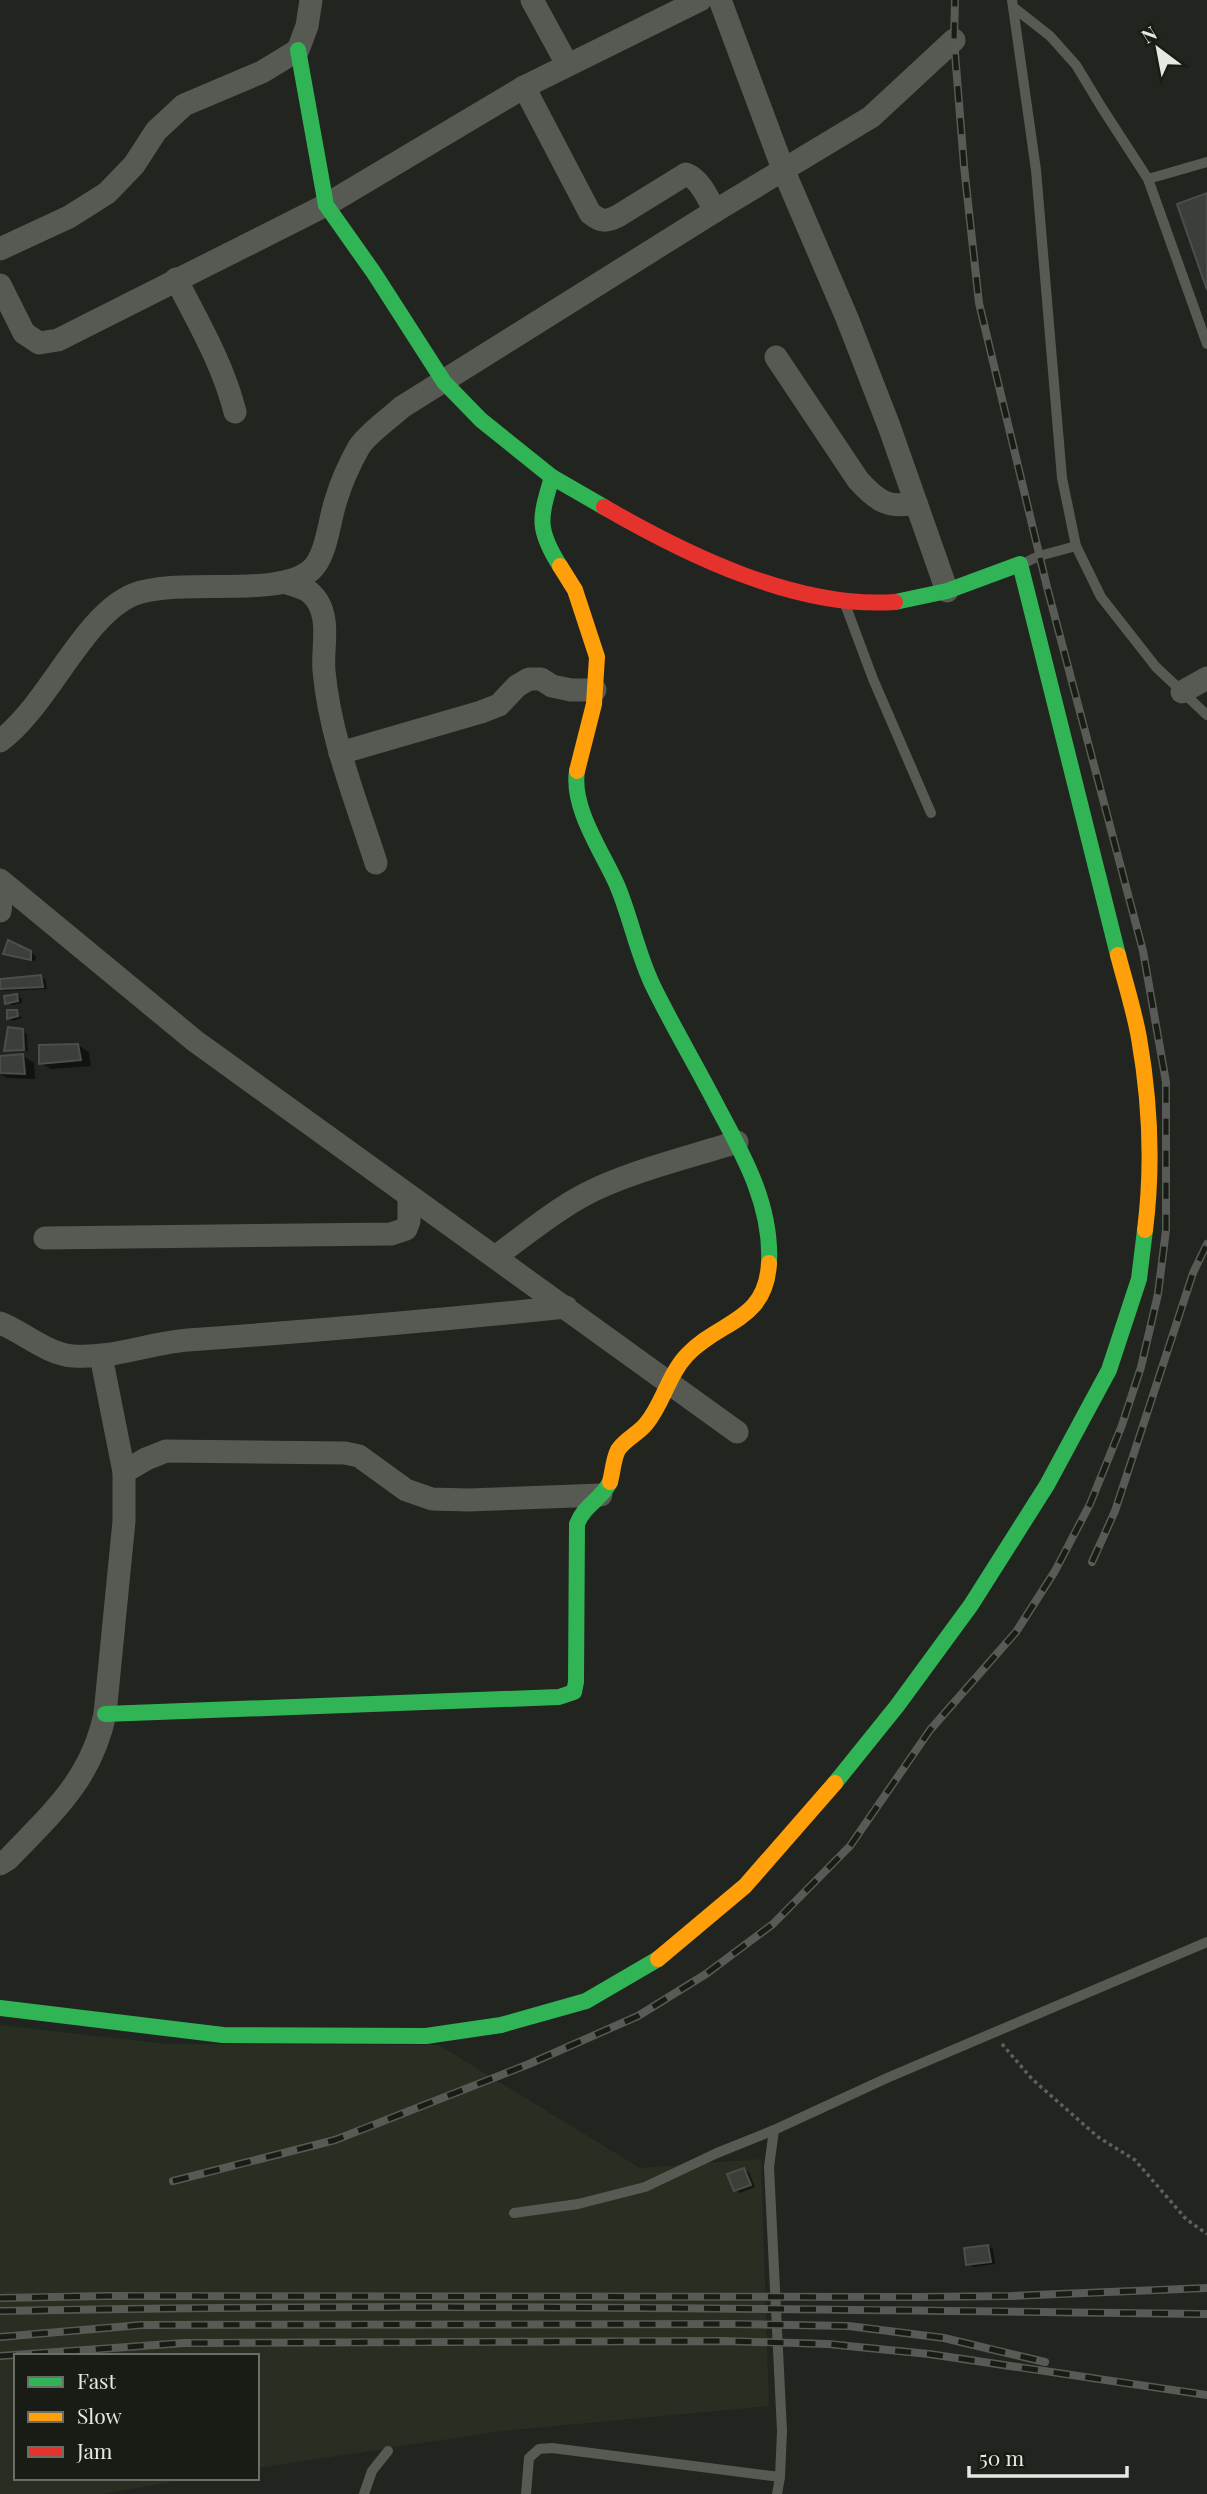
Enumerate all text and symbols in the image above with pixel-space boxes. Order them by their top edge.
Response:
north arrow [1123,14,1193,84]
text: N [1136,19,1161,48]
legend [14,2354,259,2480]
text: Fast [77,2366,116,2394]
text: Slow [77,2401,122,2429]
scale bar [969,2434,1126,2478]
text: Jam [76,2436,113,2464]
text: 50 m [979,2443,1025,2471]

